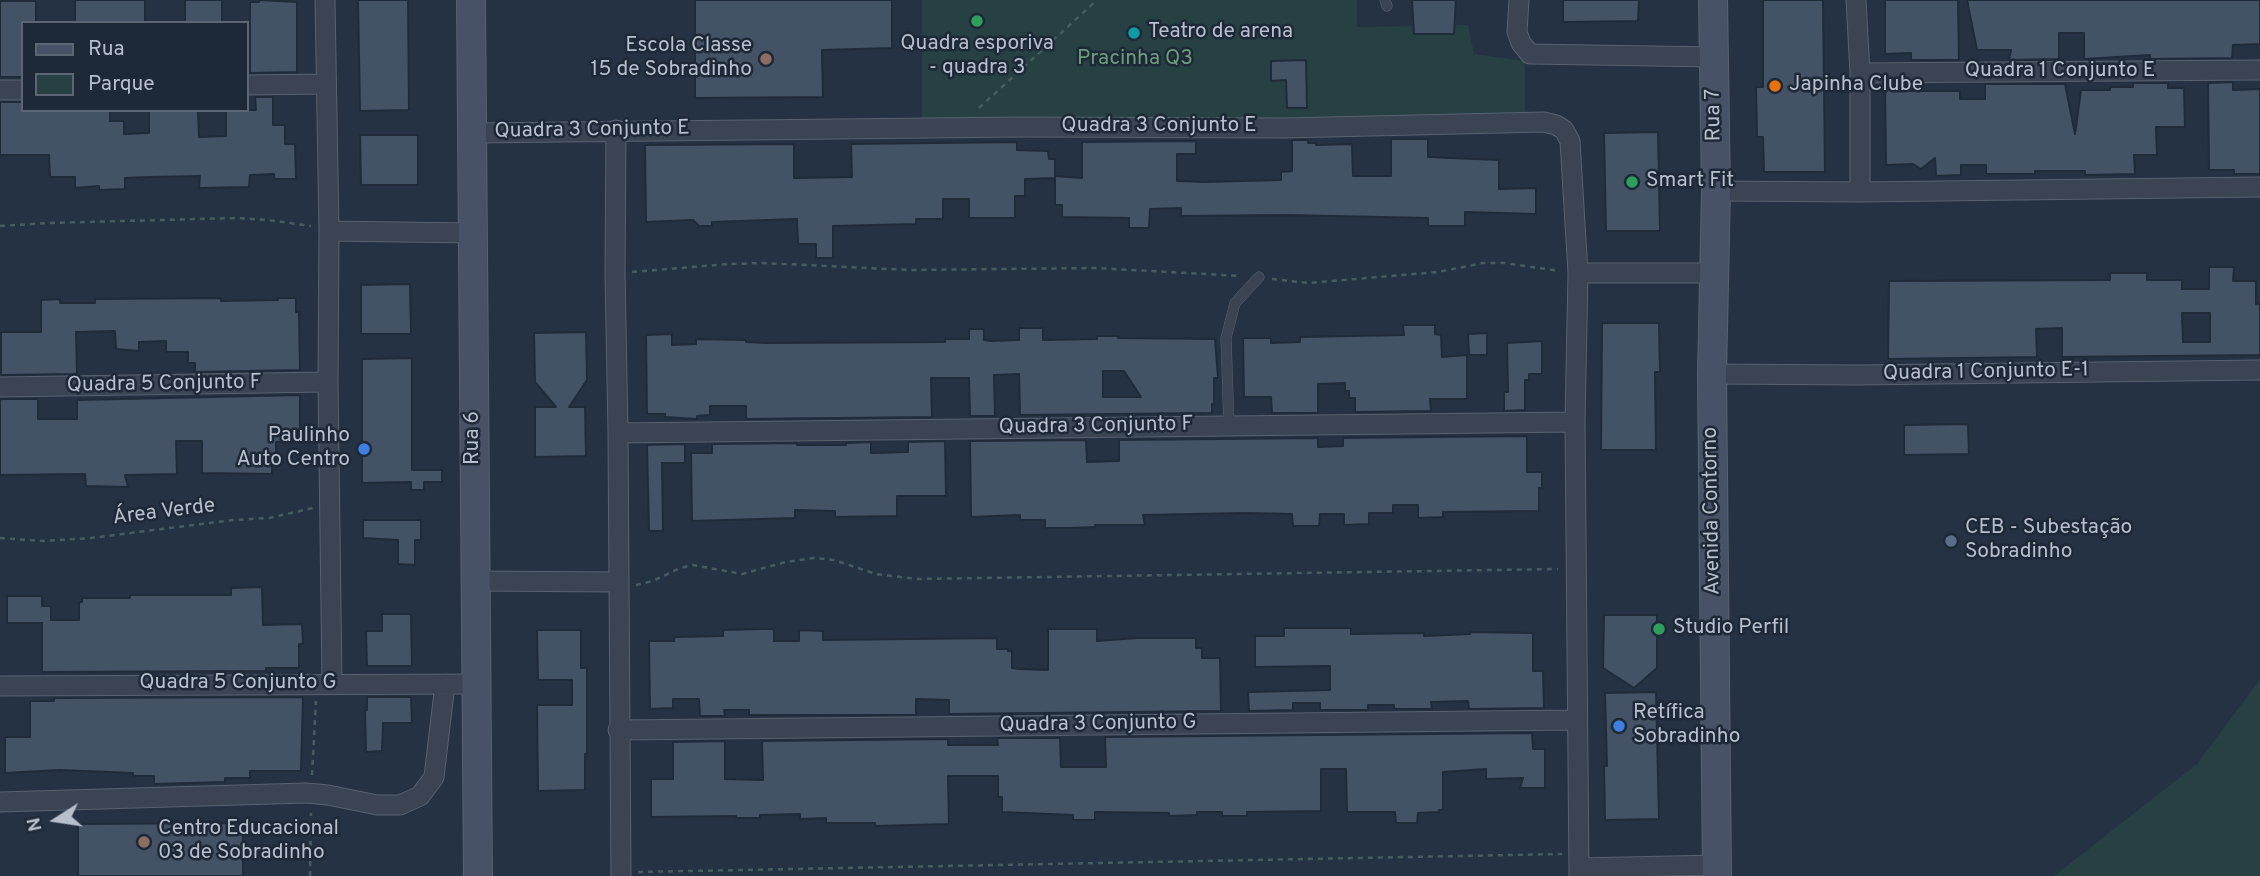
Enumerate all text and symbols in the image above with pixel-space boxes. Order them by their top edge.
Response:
marker: Quadra esporiva - quadra 3 [969,13,985,29]
place label: Teatro de arena [1148,20,1293,46]
legend [21,21,248,112]
marker: Teatro de arena [1126,25,1142,41]
place label: Quadra esporiva - quadra 3 [900,32,1054,82]
place label: Escola Classe 15 de Sobradinho [591,34,752,84]
text: Rua [88,36,125,63]
park label: Pracinha Q3 [1077,47,1193,73]
marker: Escola Classe 15 de Sobradinho [758,51,774,67]
street label: Quadra 1 Conjunto E [1965,59,2155,85]
text: Parque [88,71,155,98]
place label: Japinha Clube [1789,73,1923,99]
marker: Japinha Clube [1767,78,1783,94]
street label: Rua 7 [1702,89,1728,141]
street label: Quadra 3 Conjunto E [1061,114,1257,140]
street label: Quadra 3 Conjunto E [494,117,690,145]
place label: Smart Fit [1646,169,1734,195]
marker: Smart Fit [1624,174,1640,190]
street label: Quadra 1 Conjunto E-1 [1883,359,2089,387]
street label: Quadra 5 Conjunto F [66,371,262,399]
street label: Rua 6 [461,411,487,465]
street label: Quadra 3 Conjunto F [999,413,1193,441]
place label: Paulinho Auto Centro [236,424,350,474]
street label: Avenida Contorno [1699,427,1727,595]
marker: Paulinho Auto Centro [356,441,372,457]
street label: Área Verde [111,494,217,532]
place label: CEB - Subestação Sobradinho [1965,516,2132,566]
marker: CEB - Subestação Sobradinho [1943,533,1959,549]
place label: Studio Perfil [1673,616,1789,642]
marker: Studio Perfil [1651,621,1667,637]
street label: Quadra 5 Conjunto G [139,671,337,697]
place label: Retífica Sobradinho [1633,701,1741,751]
street label: Quadra 3 Conjunto G [999,711,1197,739]
marker: Retífica Sobradinho [1611,718,1627,734]
north arrow [21,785,91,855]
text: N [22,815,49,834]
place label: Centro Educacional 03 de Sobradinho [158,817,339,867]
marker: Centro Educacional 03 de Sobradinho [136,834,152,850]

